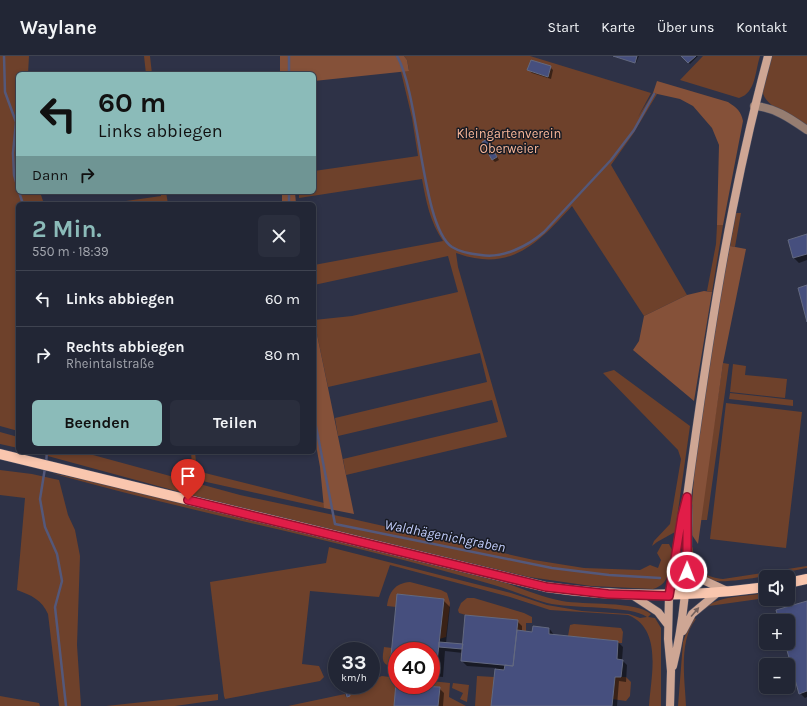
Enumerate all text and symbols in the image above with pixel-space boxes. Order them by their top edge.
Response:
text: Waylane [20,17,97,39]
text: Start [547,19,579,36]
text: Karte [601,19,635,36]
text: Über uns [657,19,714,36]
text: Kontakt [736,19,787,36]
text: 60 m [98,86,166,119]
icon: left [32,88,84,140]
text: Links abbiegen [98,120,223,142]
park label: Kleingartenverein Oberweier [457,126,561,156]
icon: right [76,164,98,186]
text: Dann [32,166,68,184]
text: 2 Min. [32,215,102,243]
button: close [258,215,300,257]
text: 550 m · 18:39 [32,244,109,259]
icon: left [32,288,54,310]
text: Links abbiegen [66,290,174,308]
text: 60 m [265,290,300,308]
text: Rechts abbiegen [66,338,185,356]
icon: right [32,344,54,366]
text: 80 m [264,346,300,364]
text: Rheintalstraße [66,356,154,371]
button: Beenden [32,400,162,446]
button: Teilen [170,400,300,446]
pin [171,459,205,500]
icon: arrive [177,465,199,487]
water label: Waldhägenichgraben [383,516,507,556]
position arrow [666,551,708,593]
map controls [759,570,795,694]
button: sound [759,570,795,606]
one-way arrow [691,607,700,617]
button: + [759,614,795,650]
speed limit sign: 40 [388,642,440,694]
text: 33 [342,651,366,674]
button: − [759,658,795,694]
text: km/h [341,672,367,684]

